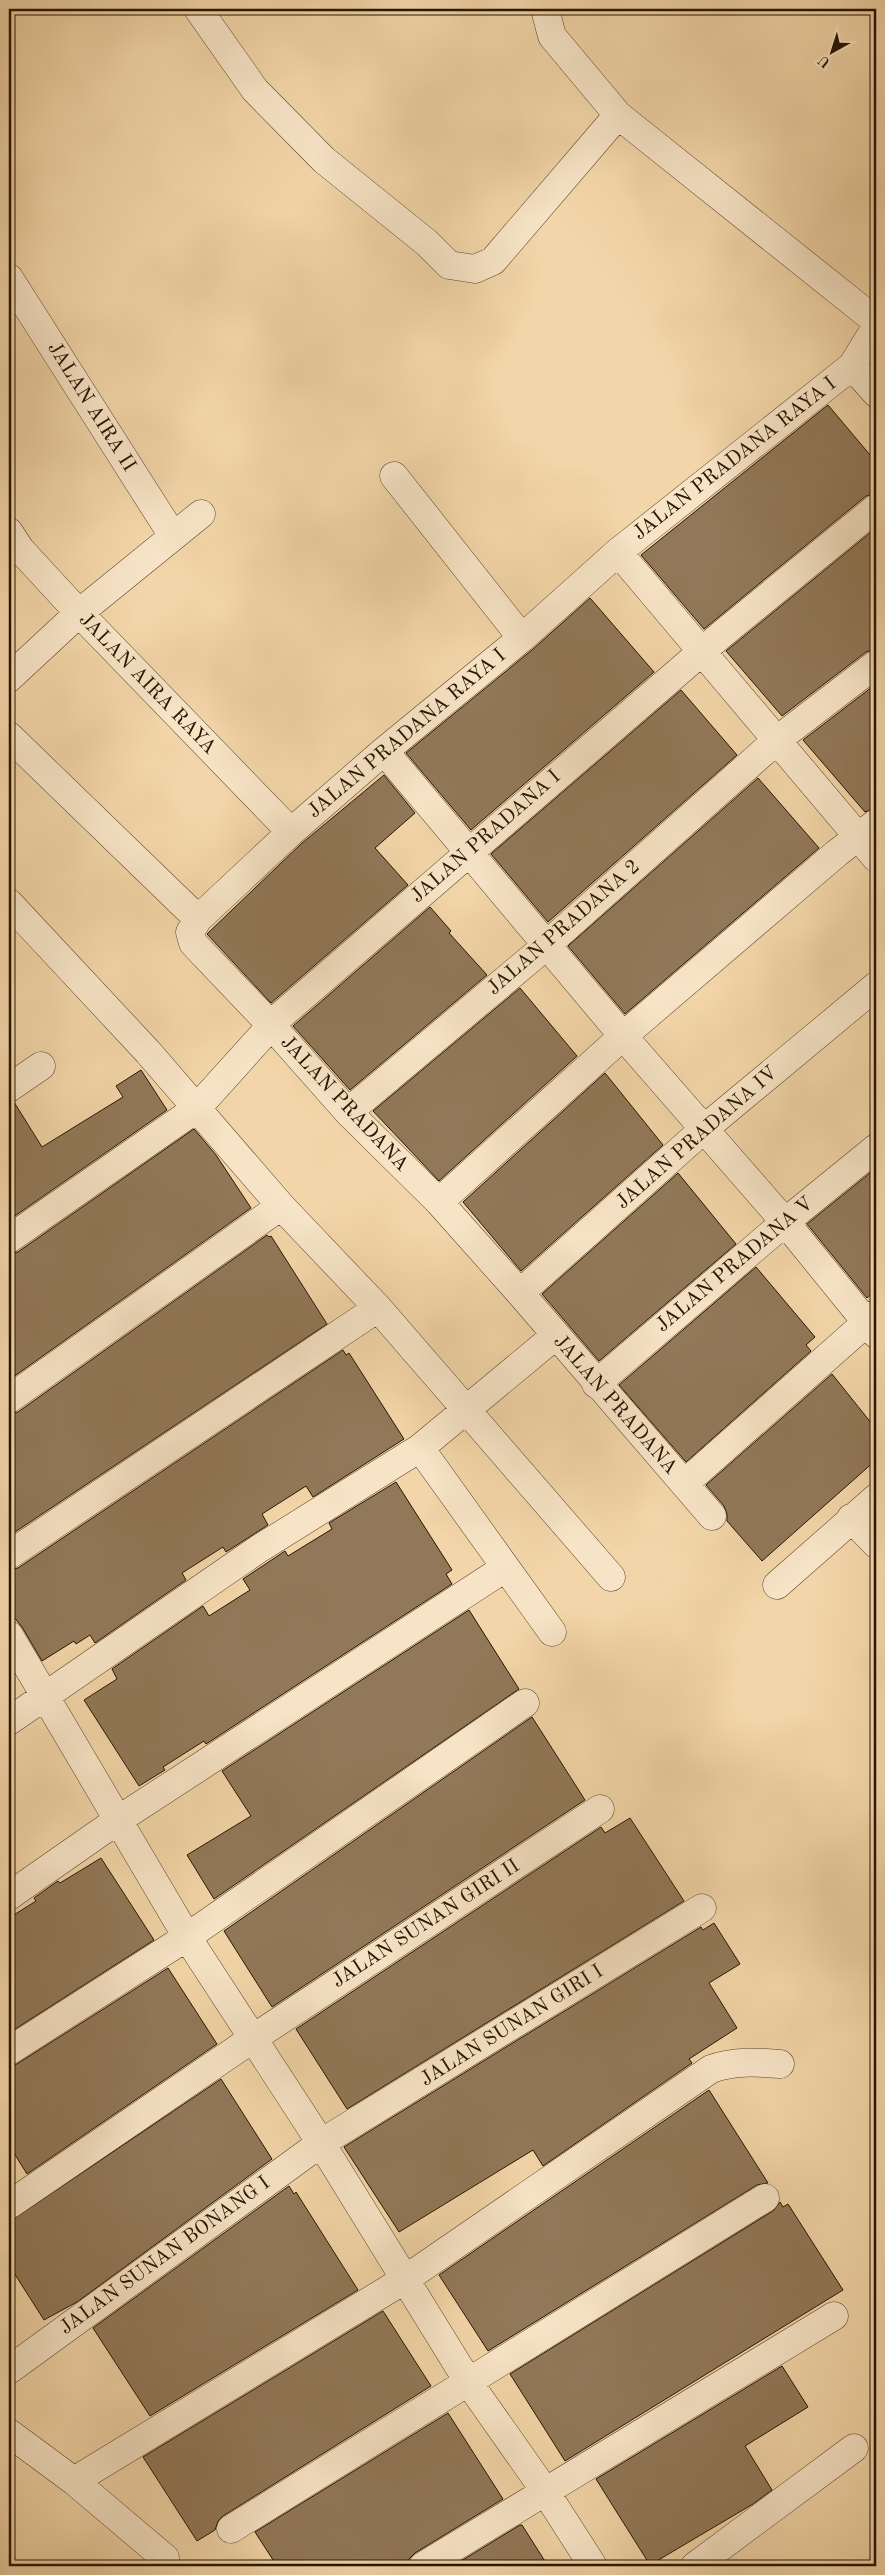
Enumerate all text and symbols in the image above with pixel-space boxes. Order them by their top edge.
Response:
north arrow [808,28,858,78]
text: U [816,52,833,70]
street label: JALAN AIRA II [43,339,139,475]
street label: JALAN PRADANA RAYA I [630,374,840,544]
street label: JALAN AIRA RAYA [75,610,219,758]
street label: JALAN PRADANA RAYA I [304,646,510,822]
street label: JALAN PRADANA I [407,767,565,907]
street label: JALAN PRADANA 2 [484,857,644,999]
street label: JALAN PRADANA [276,1032,412,1176]
street label: JALAN PRADANA IV [613,1063,781,1213]
street label: JALAN PRADANA V [653,1194,817,1336]
street label: JALAN PRADANA [549,1332,681,1478]
street label: JALAN SUNAN GIRI II [329,1856,523,1992]
street label: JALAN SUNAN GIRI I [417,1962,607,2090]
street label: JALAN SUNAN BONANG I [56,2173,274,2339]

